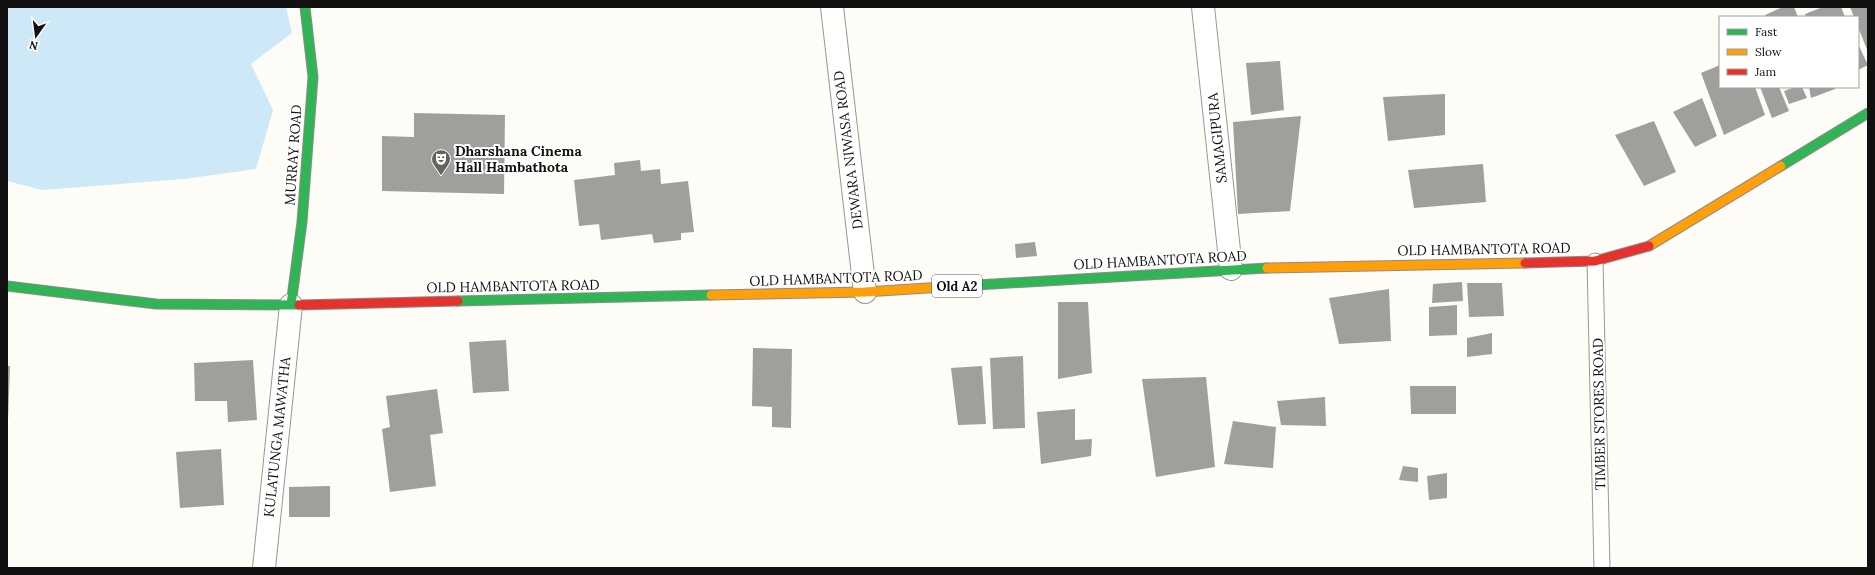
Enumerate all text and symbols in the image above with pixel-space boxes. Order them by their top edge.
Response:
north arrow [16,16,56,56]
legend [1719,16,1859,88]
text: Fast [1755,24,1778,39]
text: N [27,38,39,54]
text: Slow [1755,44,1782,59]
text: Jam [1754,64,1776,79]
street label: DEWARA NIWASA ROAD [829,70,867,230]
street label: SAMAGIPURA [1203,92,1231,184]
street label: MURRAY ROAD [280,104,306,206]
place label: Dharshana Cinema Hall Hambathota [455,142,582,176]
theatre icon: Dharshana Cinema Hall Hambathota [430,148,452,176]
street label: OLD HAMBANTOTA ROAD [1397,238,1571,260]
street label: OLD HAMBANTOTA ROAD [1073,246,1247,274]
street label: OLD HAMBANTOTA ROAD [749,266,923,290]
street label: OLD HAMBANTOTA ROAD [426,275,600,297]
road number: Old A2 [932,275,982,297]
street label: TIMBER STORES ROAD [1589,338,1609,490]
street label: KULATUNGA MAWATHA [260,356,294,518]

